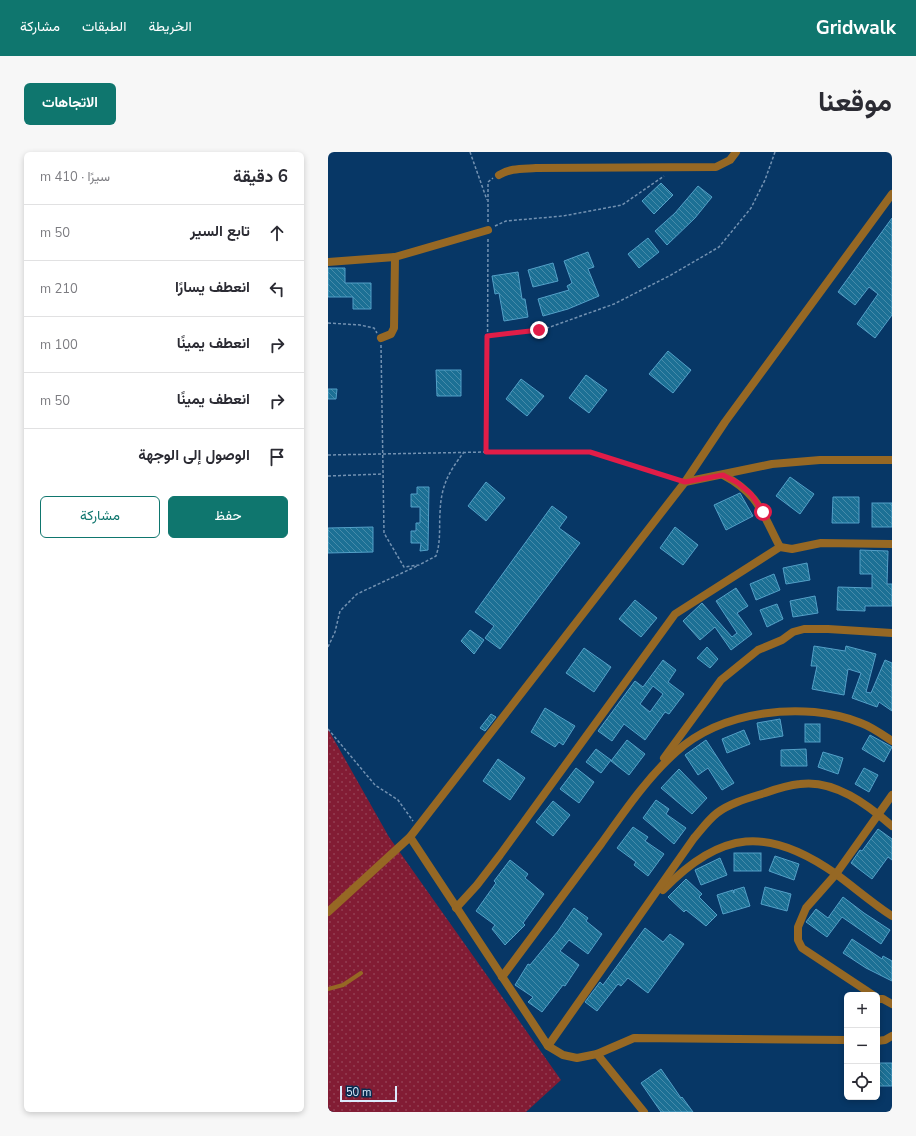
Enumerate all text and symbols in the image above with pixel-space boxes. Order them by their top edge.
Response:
text: Gridwalk [816,15,896,41]
text: مشاركة [20,17,60,36]
text: الطبقات [82,17,126,36]
text: الخريطة [148,17,192,36]
button: الاتجاهات [24,83,116,125]
text: موقعنا [818,83,892,121]
text: 6 دقيقة [233,165,288,188]
text: سيرًا · 410 m [40,168,110,186]
text: تابع السير [190,221,250,241]
icon: ahead [266,222,288,244]
text: 50 m [40,224,70,242]
text: انعطف يسارًا [175,277,250,297]
icon: left [266,278,288,300]
text: 210 m [40,280,78,298]
route end [530,321,548,339]
text: انعطف يمينًا [177,333,250,353]
icon: right [266,334,288,356]
text: 100 m [40,336,78,354]
text: انعطف يمينًا [177,389,250,409]
icon: right [266,390,288,412]
text: 50 m [40,392,70,410]
text: الوصول إلى الوجهة [138,445,250,465]
icon: arrive [266,446,288,468]
button: مشاركة [40,496,160,538]
button: حفظ [168,496,288,538]
route start [754,503,772,521]
map controls [844,992,880,1100]
button: + [844,992,880,1028]
button: − [844,1028,880,1064]
button: locate [844,1064,880,1100]
scale bar [340,1084,397,1103]
text: 50 m [346,1085,371,1100]

